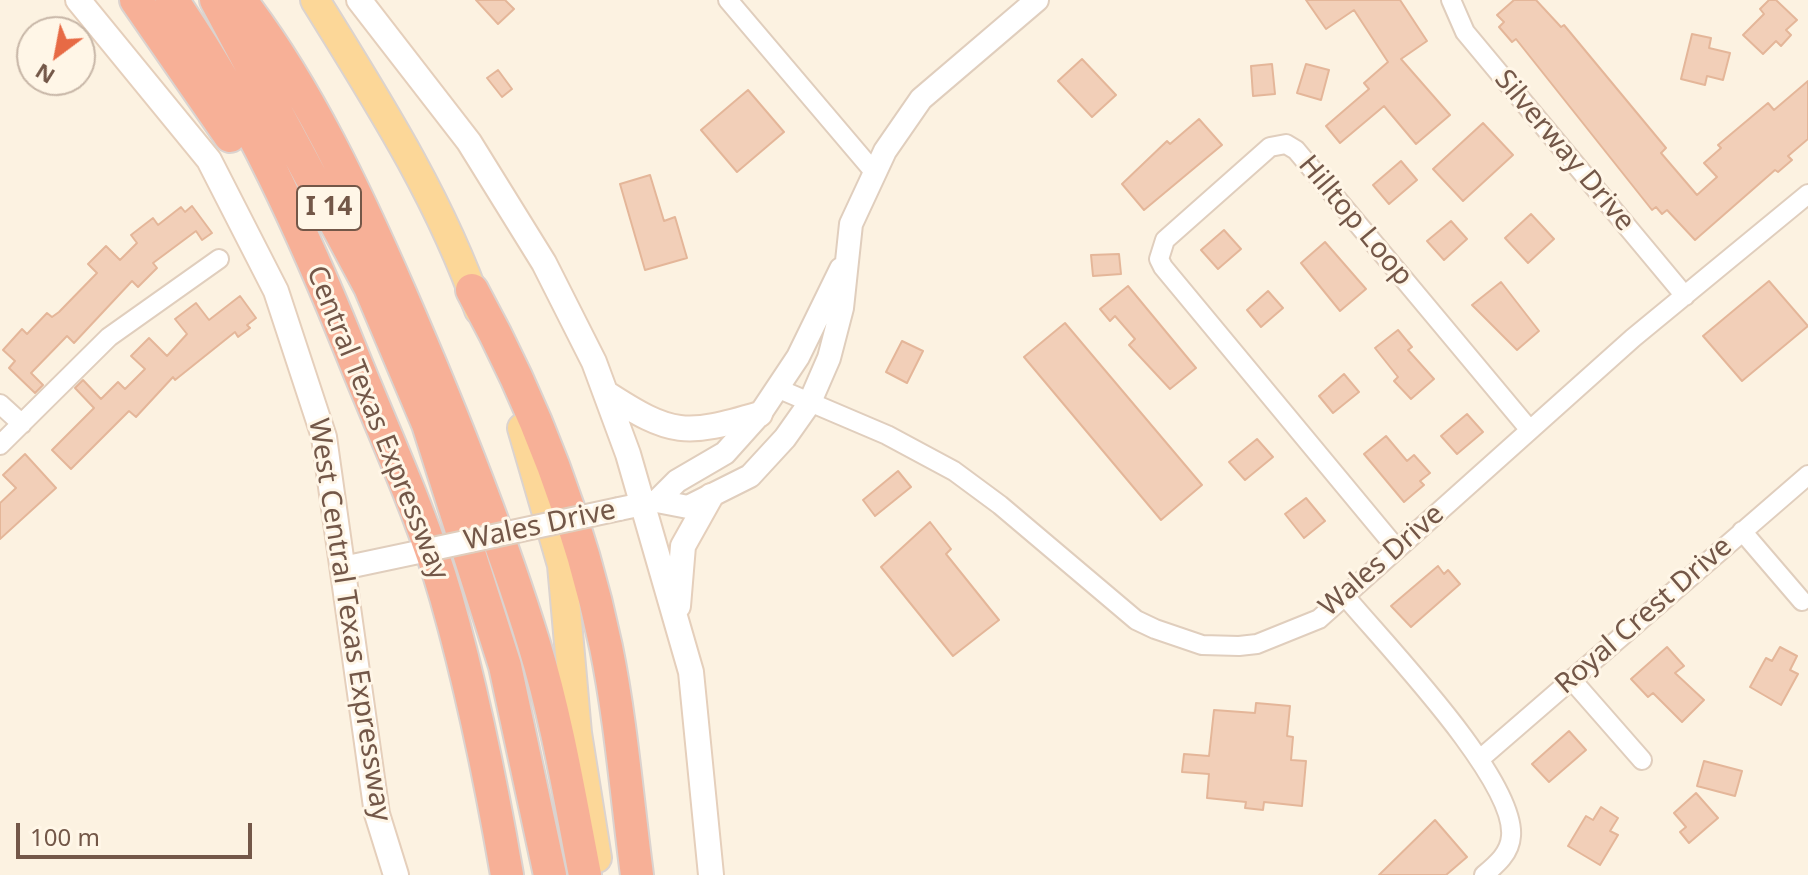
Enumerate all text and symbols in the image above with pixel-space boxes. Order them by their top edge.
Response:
north arrow [16,16,96,96]
text: N [29,57,60,92]
street label: Silverway Drive [1487,64,1641,238]
street label: Hilltop Loop [1291,149,1419,293]
road number: I 14 [297,186,361,230]
street label: Central Texas Expressway [299,261,455,585]
street label: West Central Texas Expressway [301,416,397,824]
street label: Wales Drive [461,494,619,558]
street label: Wales Drive [1313,498,1451,624]
street label: Royal Crest Drive [1549,530,1739,702]
scale bar [20,807,256,857]
text: 100 m [30,820,100,853]

